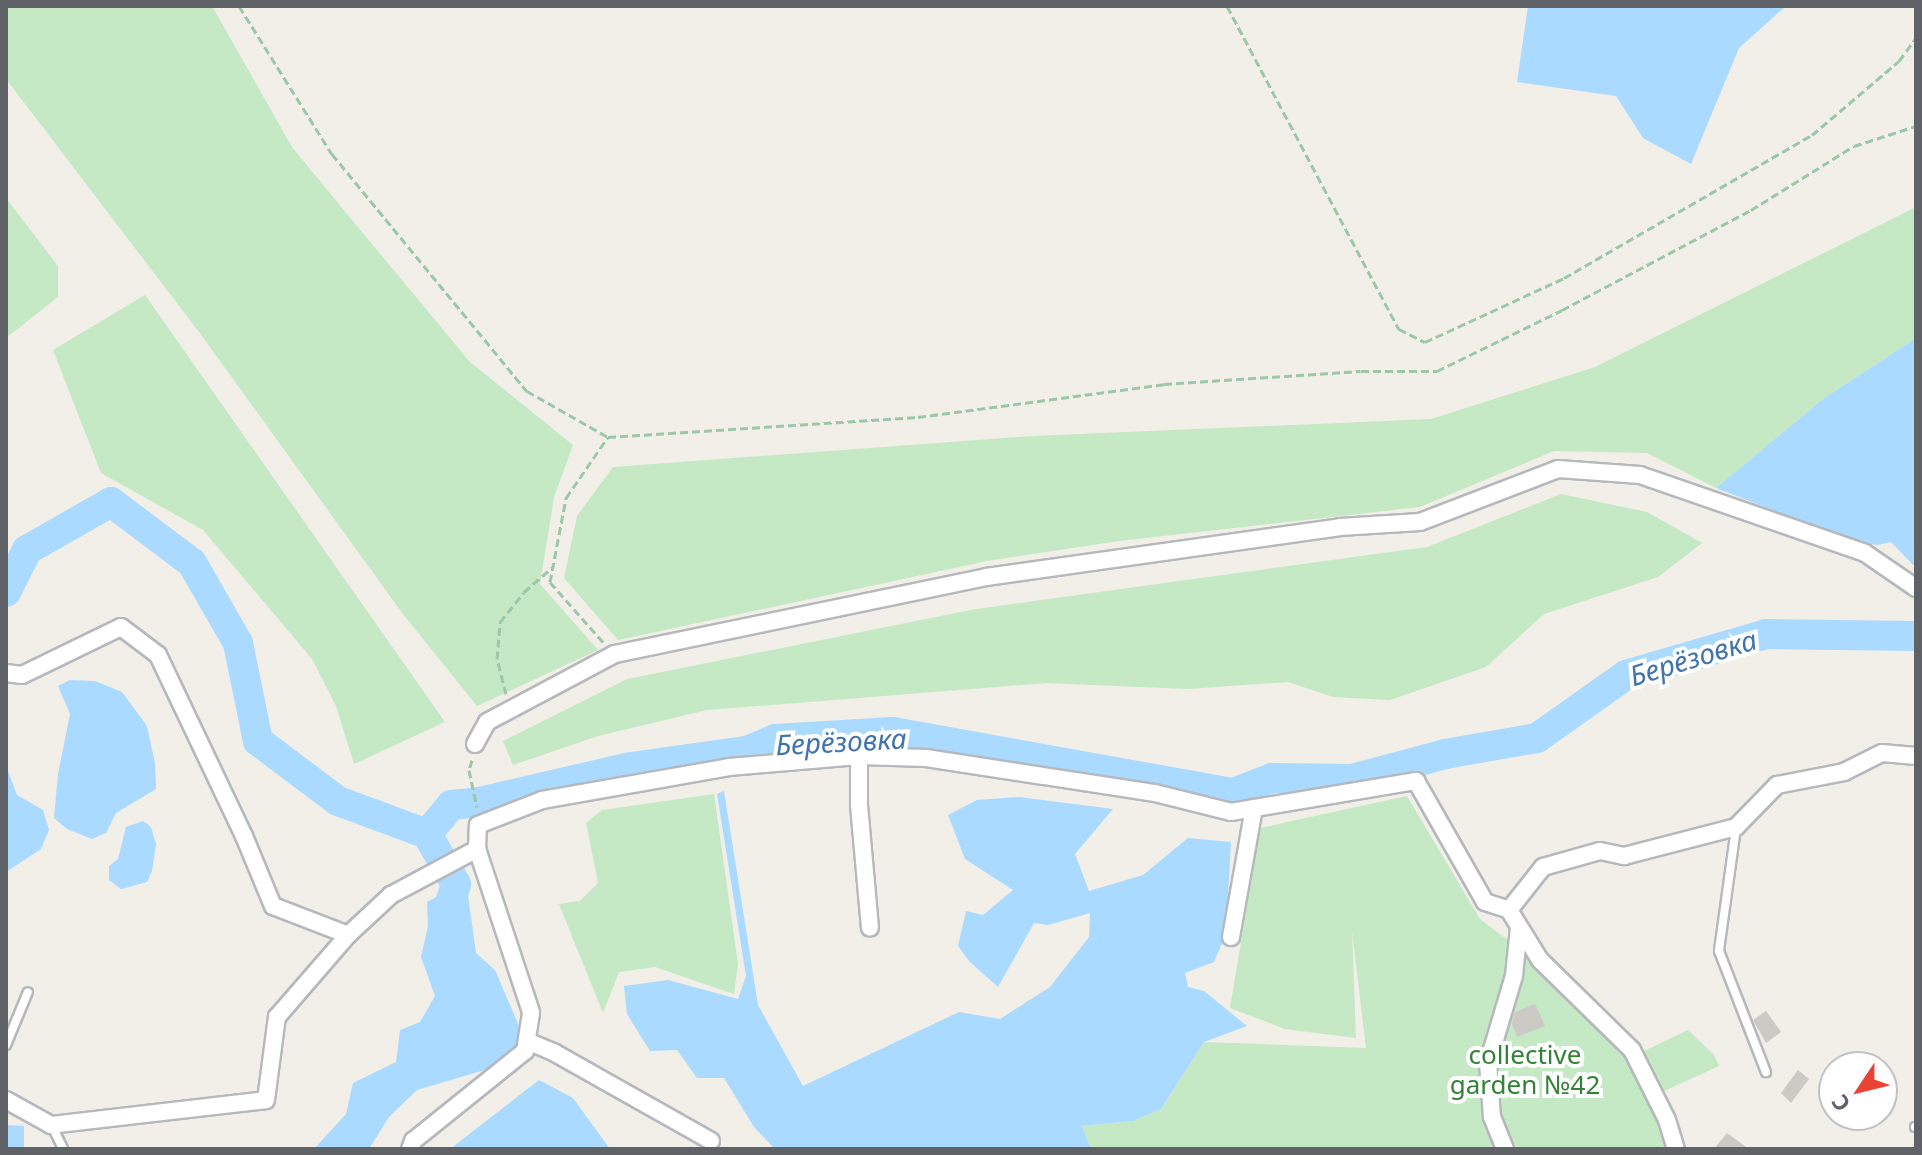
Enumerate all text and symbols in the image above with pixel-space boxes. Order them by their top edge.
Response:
water label: Берёзовка [1625,622,1761,692]
water label: Берёзовка [775,721,907,761]
park label: collective garden №42 [1450,1039,1600,1100]
north arrow [1818,1051,1898,1131]
text: С [1824,1089,1856,1118]

